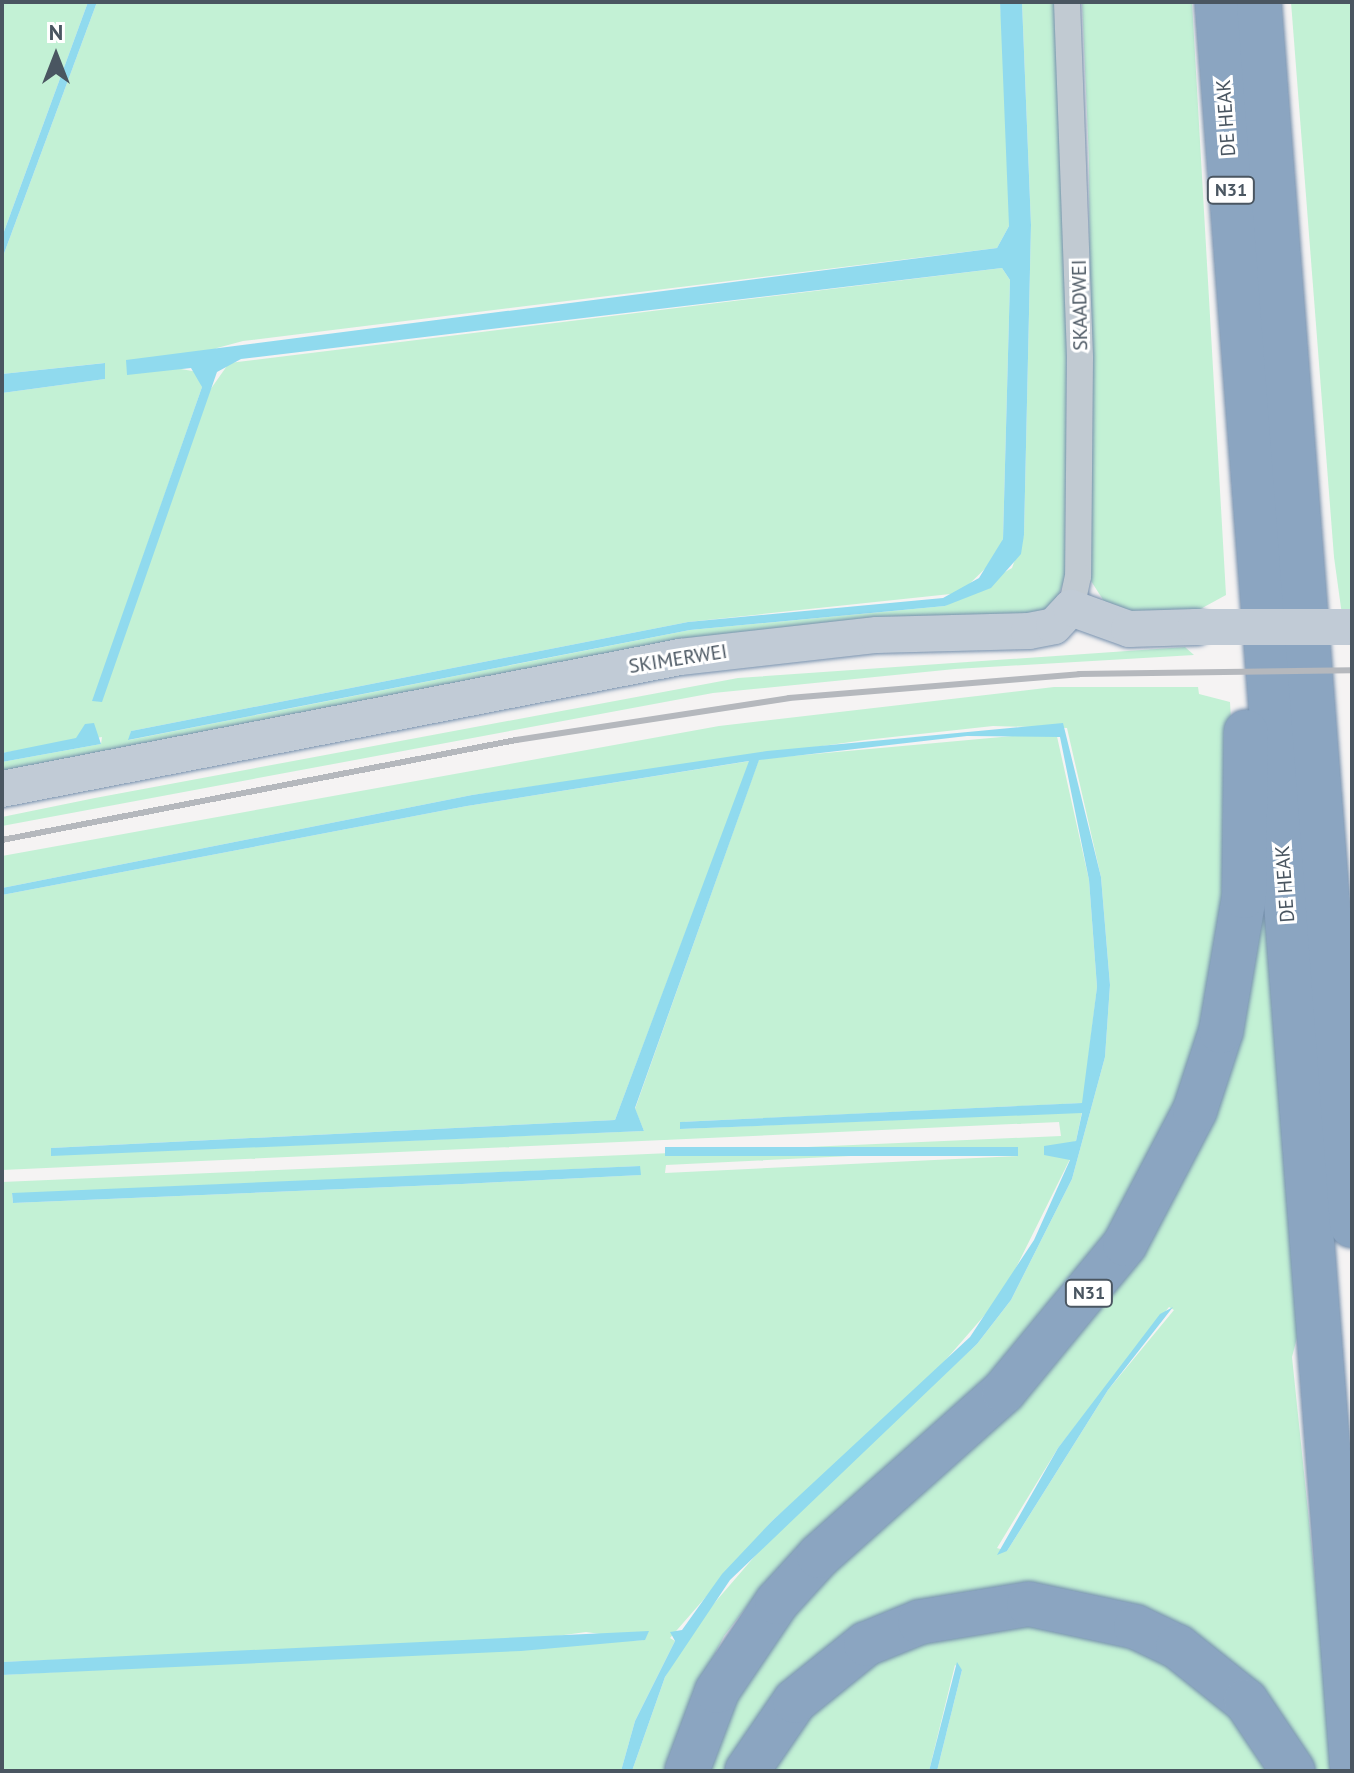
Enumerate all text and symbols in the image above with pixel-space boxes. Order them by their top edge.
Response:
north arrow [16,16,96,96]
text: N [49,18,63,46]
street label: DE HEAK [1211,79,1241,157]
road number: N31 [1205,176,1257,204]
street label: SKAADWEI [1067,259,1093,351]
street label: SKIMERWEI [627,639,729,679]
street label: DE HEAK [1270,845,1300,923]
road number: N31 [1063,1279,1115,1307]

